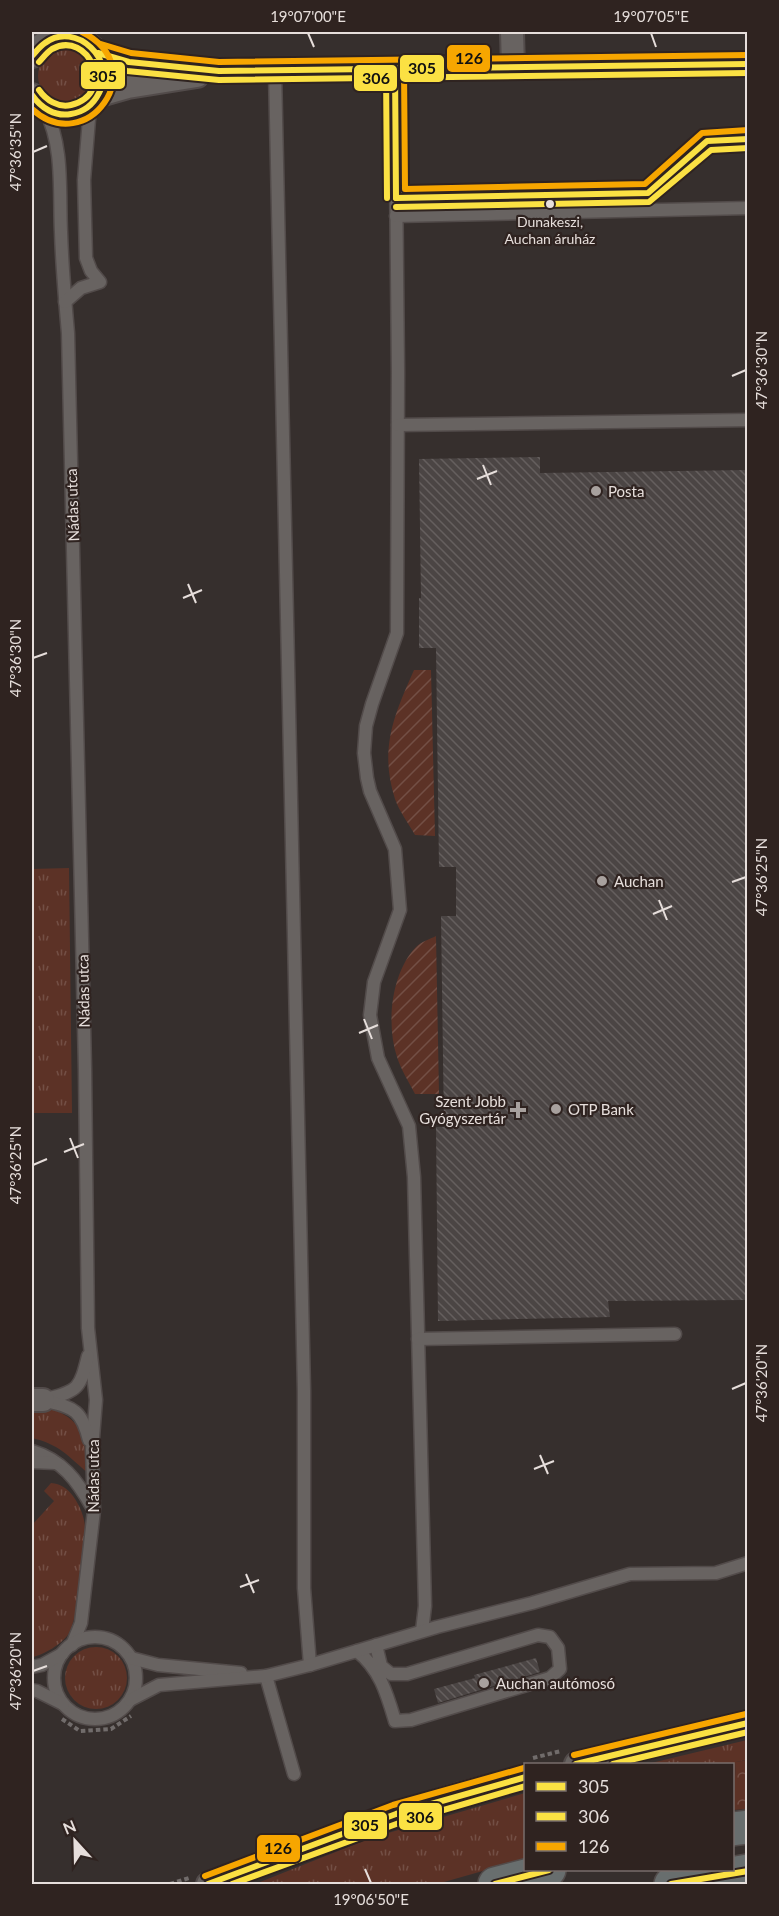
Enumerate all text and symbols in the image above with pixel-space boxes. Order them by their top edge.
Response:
text: 19°07'00"E [270,7,346,25]
text: 19°07'05"E [613,7,689,25]
line badge: 126 [446,44,491,73]
text: 126 [455,48,483,67]
line badge: 305 [399,54,445,83]
text: 305 [408,58,436,77]
line badge: 305 [80,61,126,90]
line badge: 306 [353,64,398,92]
text: 305 [89,66,117,85]
text: 306 [362,68,390,87]
text: 47°36'35"N [6,113,24,191]
marker: Dunakeszi, Auchan áruház [544,198,556,210]
place label: Dunakeszi, Auchan áruház [505,213,595,247]
text: 47°36'30"N [752,331,770,409]
street label: Nádas utca [62,468,82,542]
place label: Posta [608,482,644,500]
marker: Posta [589,484,603,498]
text: 47°36'30"N [6,619,24,697]
text: 47°36'25"N [752,838,770,916]
place label: Auchan [614,872,664,890]
marker: Auchan [595,874,609,888]
street label: Nádas utca [73,954,93,1028]
place label: Szent Jobb Gyógyszertár [419,1092,507,1127]
place label: OTP Bank [568,1100,634,1118]
marker: OTP Bank [549,1102,563,1116]
marker: Szent Jobb Gyógyszertár [511,1103,525,1117]
text: 47°36'25"N [6,1126,24,1204]
text: 47°36'20"N [752,1344,770,1422]
street label: Nádas utca [84,1439,102,1513]
text: 47°36'20"N [6,1632,24,1710]
place label: Auchan autómosó [496,1674,615,1692]
marker: Auchan autómosó [477,1676,491,1690]
legend [524,1763,734,1871]
text: 305 [578,1775,609,1797]
line badge: 306 [398,1802,443,1831]
text: 306 [578,1805,609,1827]
text: 306 [406,1807,434,1826]
north arrow [45,1811,105,1871]
line badge: 305 [343,1811,388,1840]
text: 305 [351,1815,379,1834]
text: N [60,1816,78,1838]
line badge: 126 [256,1834,301,1863]
text: 126 [578,1835,609,1857]
text: 126 [264,1838,292,1857]
text: 19°06'50"E [333,1890,409,1908]

